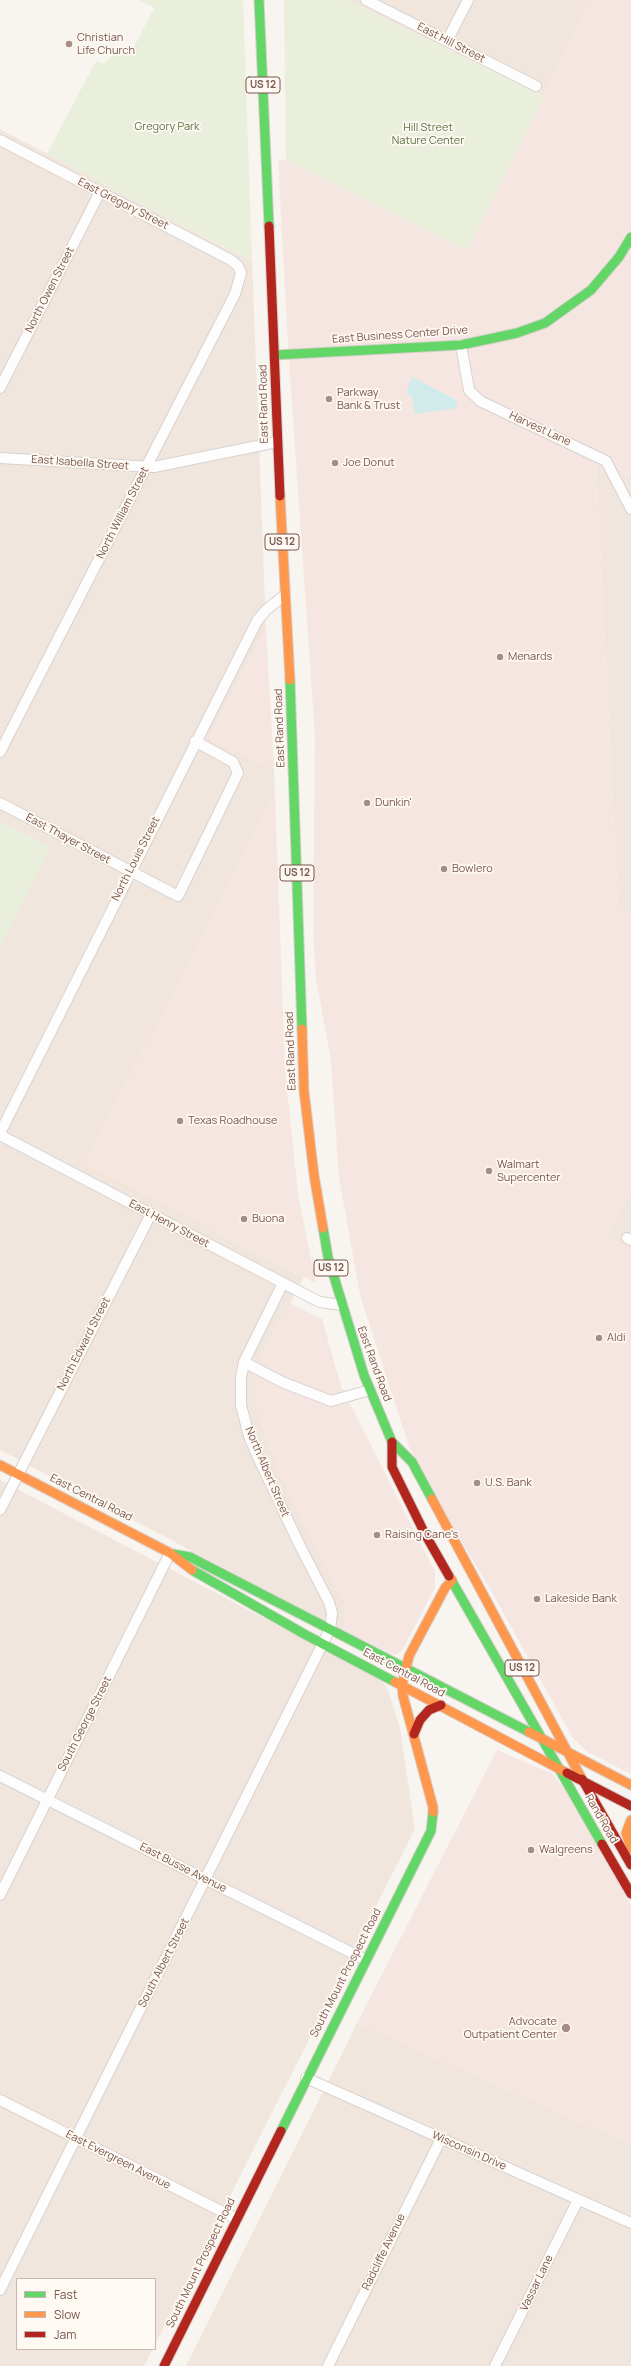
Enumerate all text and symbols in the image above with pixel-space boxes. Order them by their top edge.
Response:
street label: East Hill Street [415,20,487,66]
place label: Christian Life Church [77,31,135,57]
marker: Christian Life Church [64,39,74,49]
road number: US 12 [246,77,280,93]
park label: Gregory Park [135,120,199,134]
park label: Hill Street Nature Center [392,121,464,147]
street label: East Gregory Street [75,175,171,233]
street label: North Owen Street [23,245,77,335]
street label: East Business Center Drive [332,324,468,346]
street label: East Rand Road [257,364,271,444]
place label: Parkway Bank & Trust [337,386,400,412]
marker: Parkway Bank & Trust [324,394,334,404]
street label: Harvest Lane [507,409,573,449]
street label: East Isabella Street [31,453,129,473]
place label: Joe Donut [343,456,395,470]
marker: Joe Donut [330,458,340,468]
street label: North William Street [94,465,152,561]
road number: US 12 [265,534,299,550]
place label: Menards [508,650,552,664]
marker: Menards [495,652,505,662]
street label: East Rand Road [272,688,288,768]
place label: Dunkin' [375,796,412,810]
marker: Dunkin' [362,798,372,808]
street label: East Thayer Street [23,811,113,867]
street label: North Louis Street [109,815,163,903]
place label: Bowlero [452,862,493,876]
marker: Bowlero [439,864,449,874]
road number: US 12 [280,865,314,881]
street label: East Rand Road [283,1011,299,1091]
place label: Texas Roadhouse [188,1114,277,1128]
marker: Texas Roadhouse [175,1116,185,1126]
place label: Walmart Supercenter [497,1158,560,1184]
marker: Walmart Supercenter [484,1166,494,1176]
street label: East Henry Street [126,1197,212,1251]
place label: Buona [252,1212,284,1226]
marker: Buona [239,1214,249,1224]
road number: US 12 [314,1260,348,1276]
street label: North Edward Street [55,1295,113,1393]
street label: East Rand Road [354,1325,394,1403]
place label: Aldi [607,1331,626,1345]
marker: Aldi [594,1333,604,1343]
street label: North Albert Street [242,1425,292,1519]
street label: East Central Road [48,1472,134,1524]
place label: U.S. Bank [485,1476,532,1490]
marker: U.S. Bank [472,1478,482,1488]
place label: Raising Cane's [385,1528,458,1542]
marker: Raising Cane's [372,1530,382,1540]
place label: Lakeside Bank [545,1592,617,1606]
marker: Lakeside Bank [532,1594,542,1604]
street label: East Central Road [361,1646,447,1700]
road number: US 12 [505,1660,539,1676]
street label: South George Street [55,1674,115,1774]
street label: Rand Road [582,1792,620,1846]
street label: East Busse Avenue [137,1840,229,1896]
place label: Walgreens [539,1843,593,1857]
marker: Walgreens [526,1845,536,1855]
street label: South Mount Prospect Road [308,1906,384,2040]
street label: South Albert Street [136,1916,192,2010]
place label: Advocate Outpatient Center [464,2015,557,2041]
marker: Advocate Outpatient Center [560,2022,572,2034]
street label: East Evergreen Avenue [63,2128,173,2192]
street label: Wisconsin Drive [430,2129,508,2173]
street label: South Mount Prospect Road [164,2196,238,2330]
street label: Radcliffe Avenue [360,2211,408,2293]
street label: Vassar Lane [518,2253,556,2313]
legend [16,2278,156,2350]
text: Fast [54,2286,78,2303]
text: Slow [54,2306,80,2323]
text: Jam [54,2326,76,2343]

